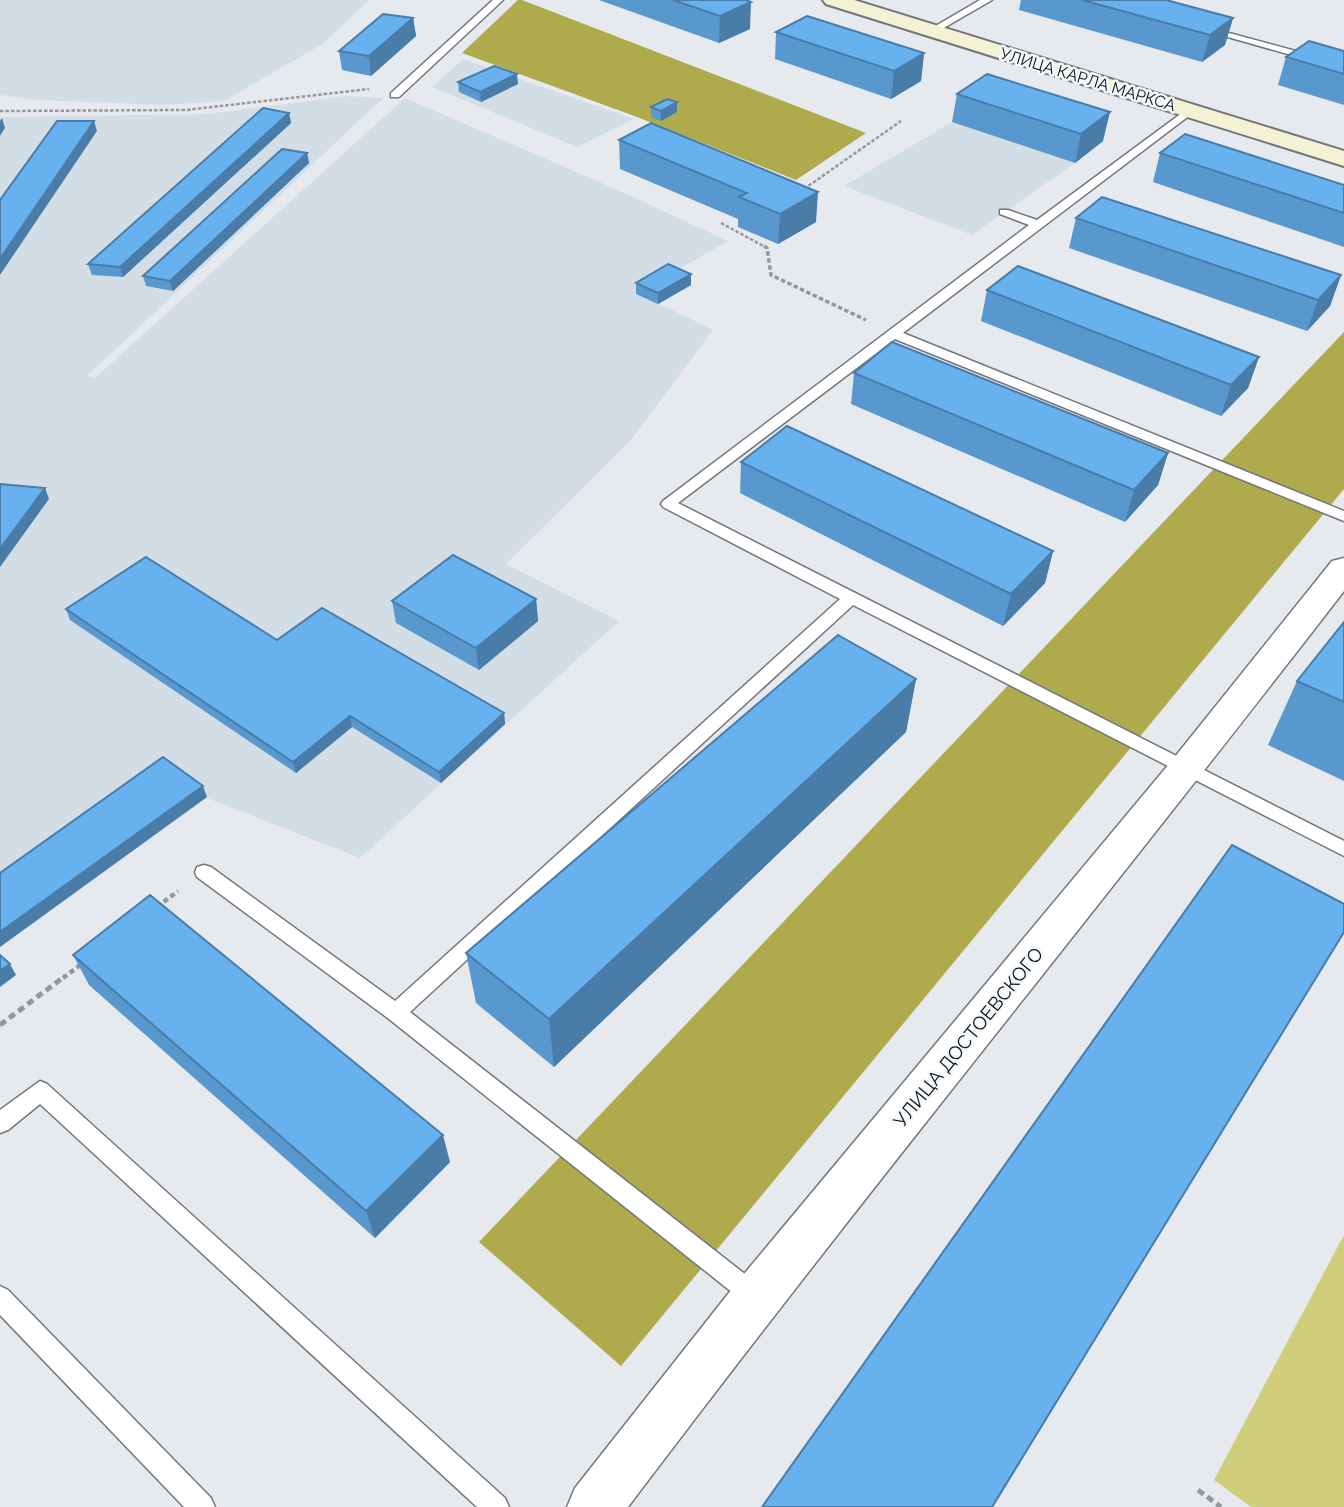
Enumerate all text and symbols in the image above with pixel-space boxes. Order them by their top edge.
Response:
street label: УЛИЦА КАРЛА МАРКСА [998,44,1178,115]
street label: УЛИЦА ДОСТОЕВСКОГО [889,943,1047,1131]

